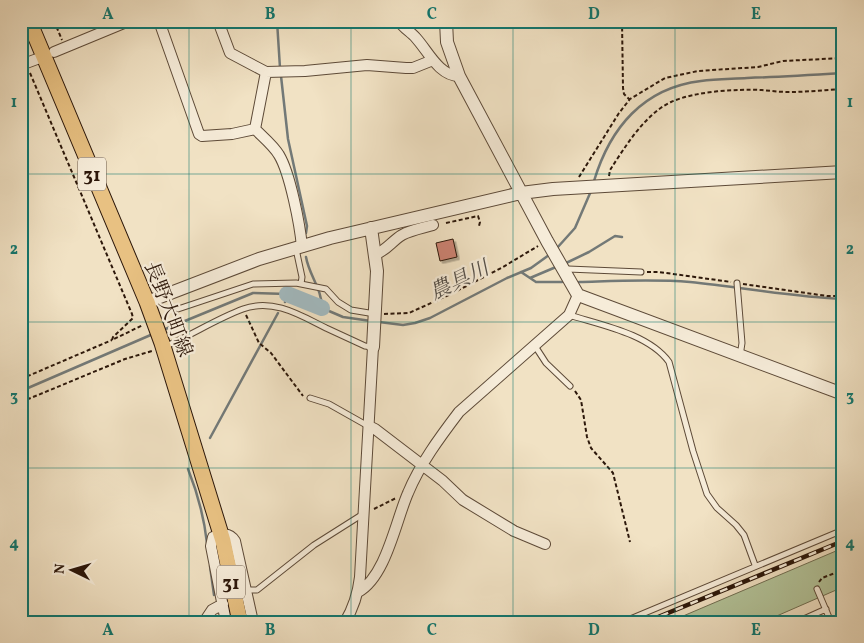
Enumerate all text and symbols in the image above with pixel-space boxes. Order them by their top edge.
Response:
text: A [102,4,114,26]
text: B [265,4,276,26]
text: C [427,4,437,26]
text: D [588,4,600,26]
text: E [751,4,761,26]
text: 1 [11,92,17,114]
text: 1 [847,92,853,114]
road number: 31 [78,157,106,190]
text: 2 [10,239,18,261]
text: 2 [846,239,854,261]
water label: 農具川 [425,254,496,308]
street label: 長野大町線 [136,258,198,361]
text: 3 [10,386,18,408]
text: 3 [846,386,854,408]
text: 4 [9,533,19,555]
text: 4 [845,533,855,555]
north arrow [48,546,98,596]
text: N [51,563,70,575]
road number: 31 [217,566,245,598]
text: A [102,620,114,642]
text: B [265,620,276,642]
text: C [427,620,437,642]
text: D [588,620,600,642]
text: E [751,620,761,642]

